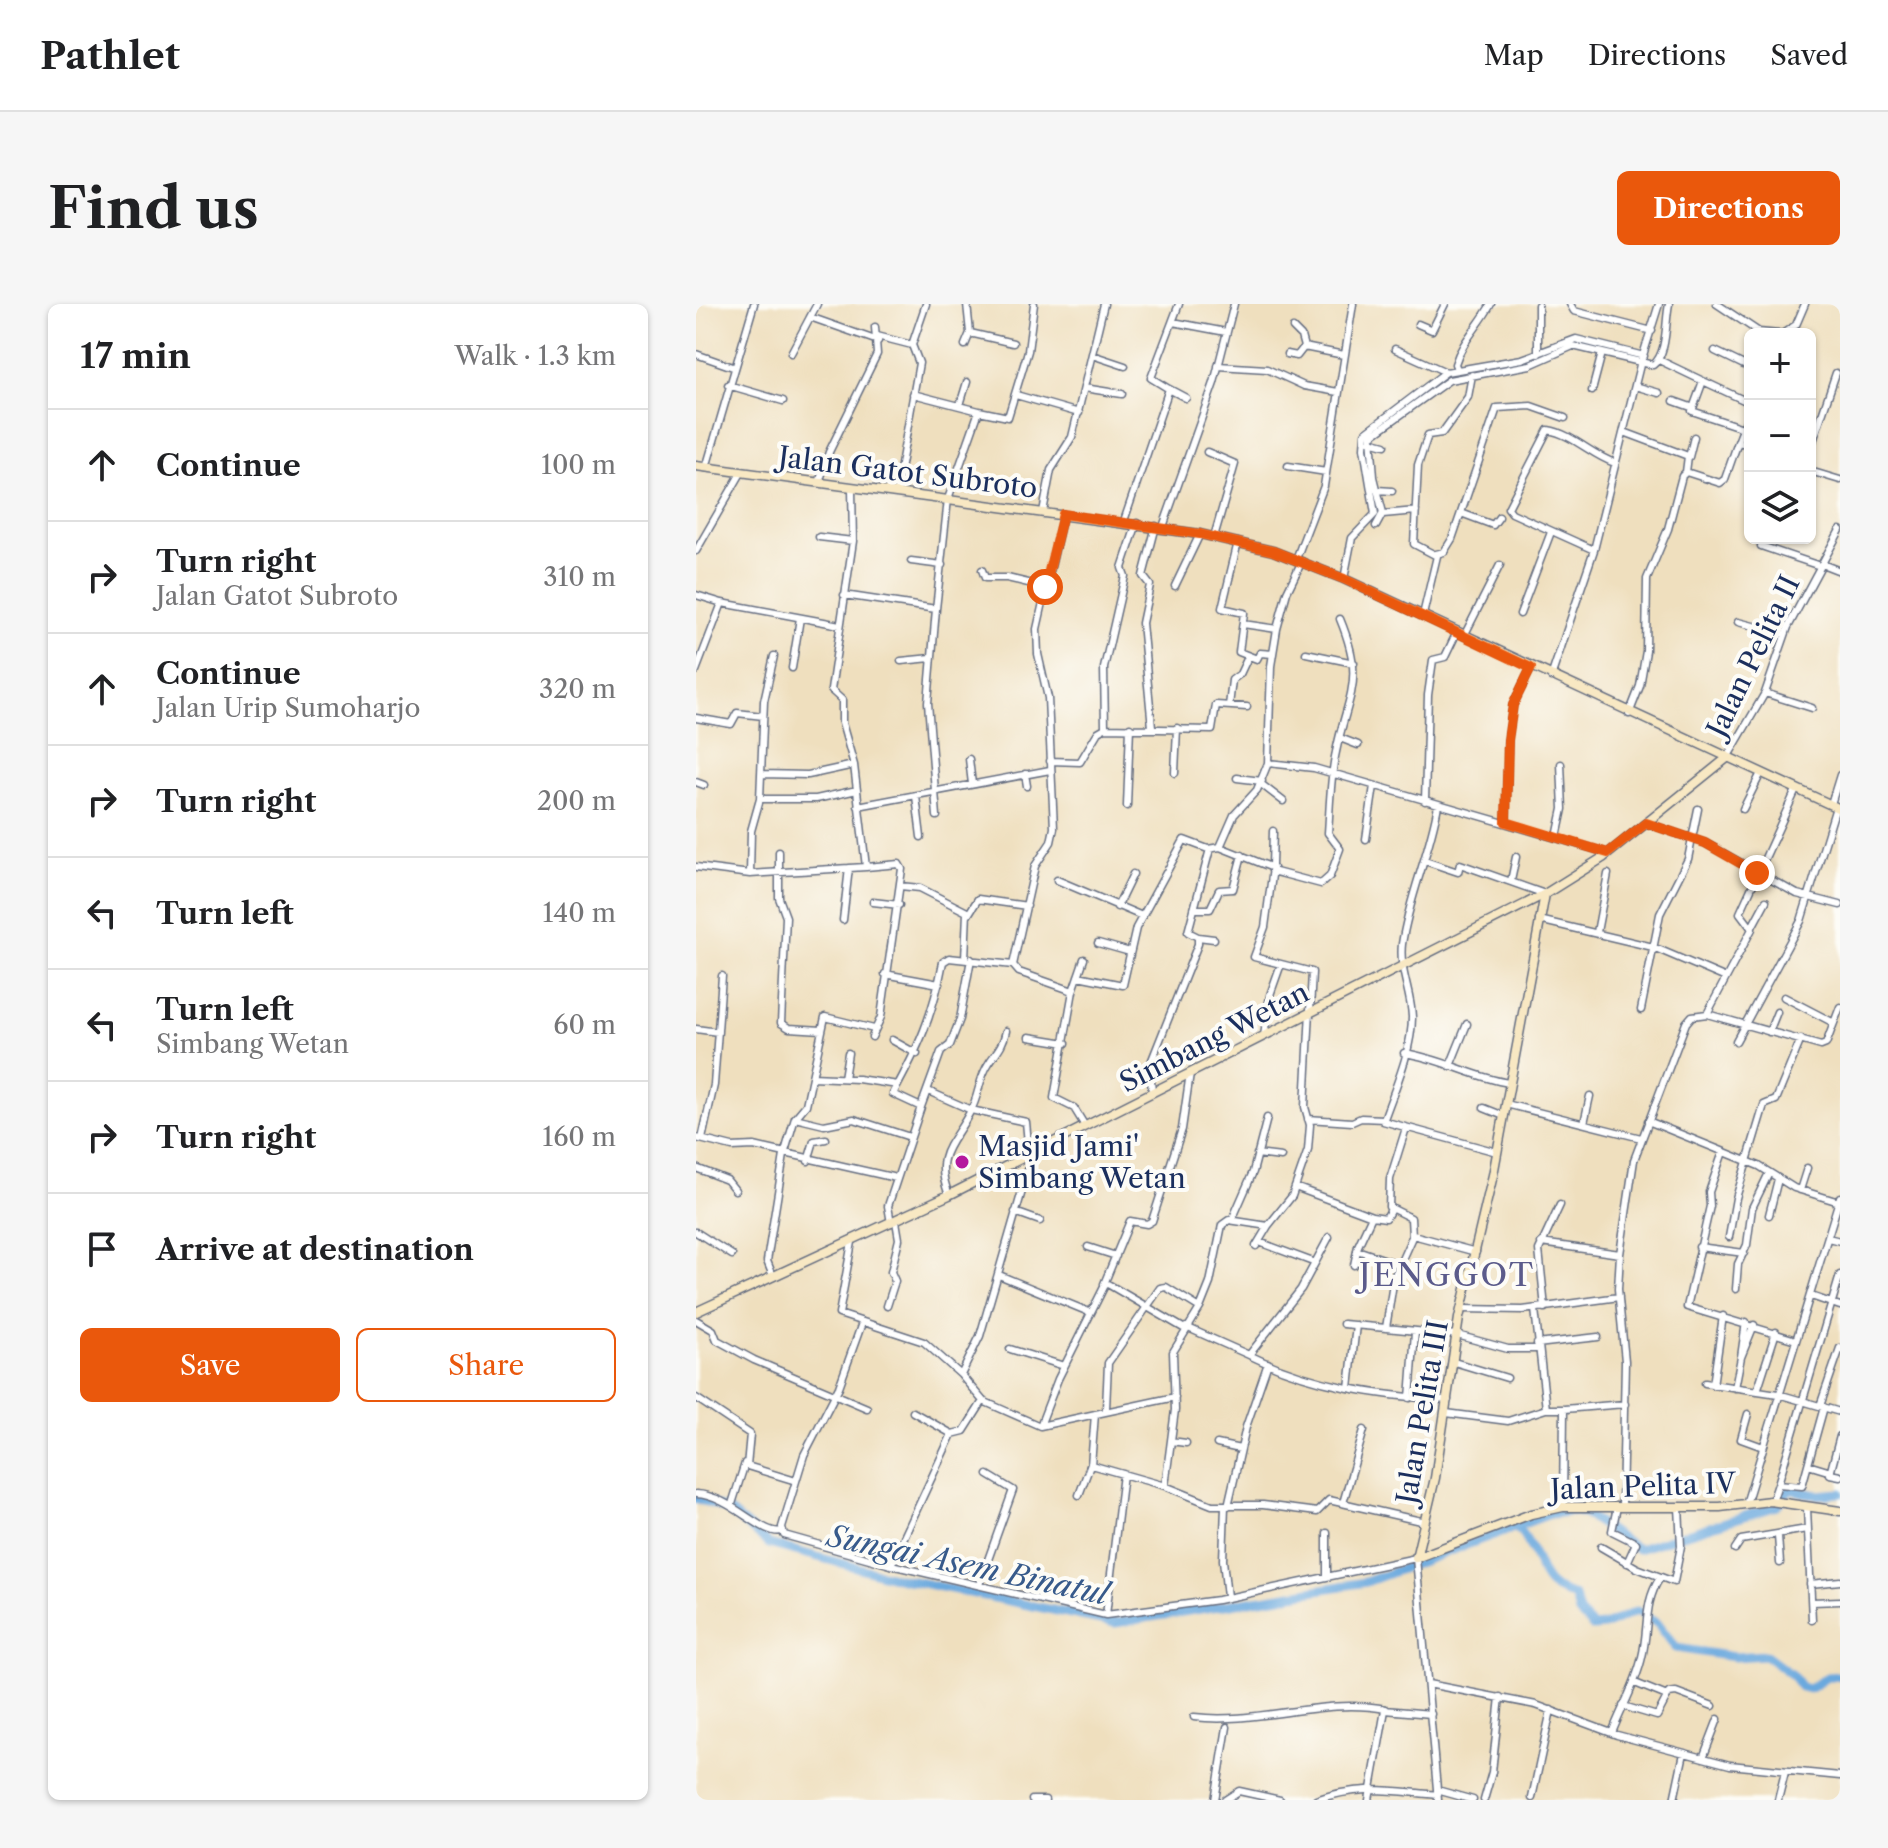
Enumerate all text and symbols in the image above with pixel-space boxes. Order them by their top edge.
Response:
text: Pathlet [40,32,180,79]
text: Map [1484,38,1544,72]
text: Directions [1588,38,1726,72]
text: Saved [1770,38,1848,72]
button: Directions [1617,171,1840,245]
text: Find us [48,174,259,243]
map controls [1744,328,1816,544]
button: + [1744,328,1816,400]
text: 17 min [80,335,191,377]
text: Walk · 1.3 km [455,340,616,372]
button: − [1744,400,1816,472]
street label: Jalan Gatot Subroto [773,439,1039,505]
icon: ahead [80,443,124,487]
text: Continue [156,447,301,484]
text: 100 m [541,449,616,481]
button: layers [1744,472,1816,544]
text: Turn right [156,543,316,580]
icon: right [80,555,124,599]
text: 310 m [543,561,616,593]
route start [1027,569,1063,605]
street label: Jalan Pelita II [1697,570,1807,746]
text: Jalan Gatot Subroto [156,580,398,612]
text: Continue [156,655,301,692]
icon: ahead [80,667,124,711]
text: 320 m [539,673,616,705]
text: Jalan Urip Sumoharjo [156,692,420,724]
icon: right [80,779,124,823]
text: Turn right [156,783,316,820]
text: 200 m [537,785,616,817]
route end [1739,855,1775,891]
icon: left [80,891,124,935]
text: Turn left [156,895,293,932]
text: 140 m [542,897,616,929]
street label: Simbang Wetan [1114,975,1314,1099]
text: Turn left [156,991,293,1028]
icon: left [80,1003,124,1047]
text: 60 m [553,1009,616,1041]
text: Simbang Wetan [156,1028,349,1060]
icon: right [80,1115,124,1159]
text: Turn right [156,1119,316,1156]
text: 160 m [542,1121,616,1153]
place label: Masjid Jami' Simbang Wetan [978,1129,1186,1195]
marker: Masjid Jami' Simbang Wetan [953,1153,971,1171]
icon: arrive [80,1227,124,1271]
text: Arrive at destination [156,1231,474,1268]
district label: JENGGOT [1354,1255,1535,1294]
street label: Jalan Pelita III [1388,1317,1455,1511]
button: Save [80,1328,340,1402]
button: Share [356,1328,616,1402]
street label: Jalan Pelita IV [1546,1466,1737,1506]
water label: Sungai Asem Binatul [822,1517,1115,1614]

